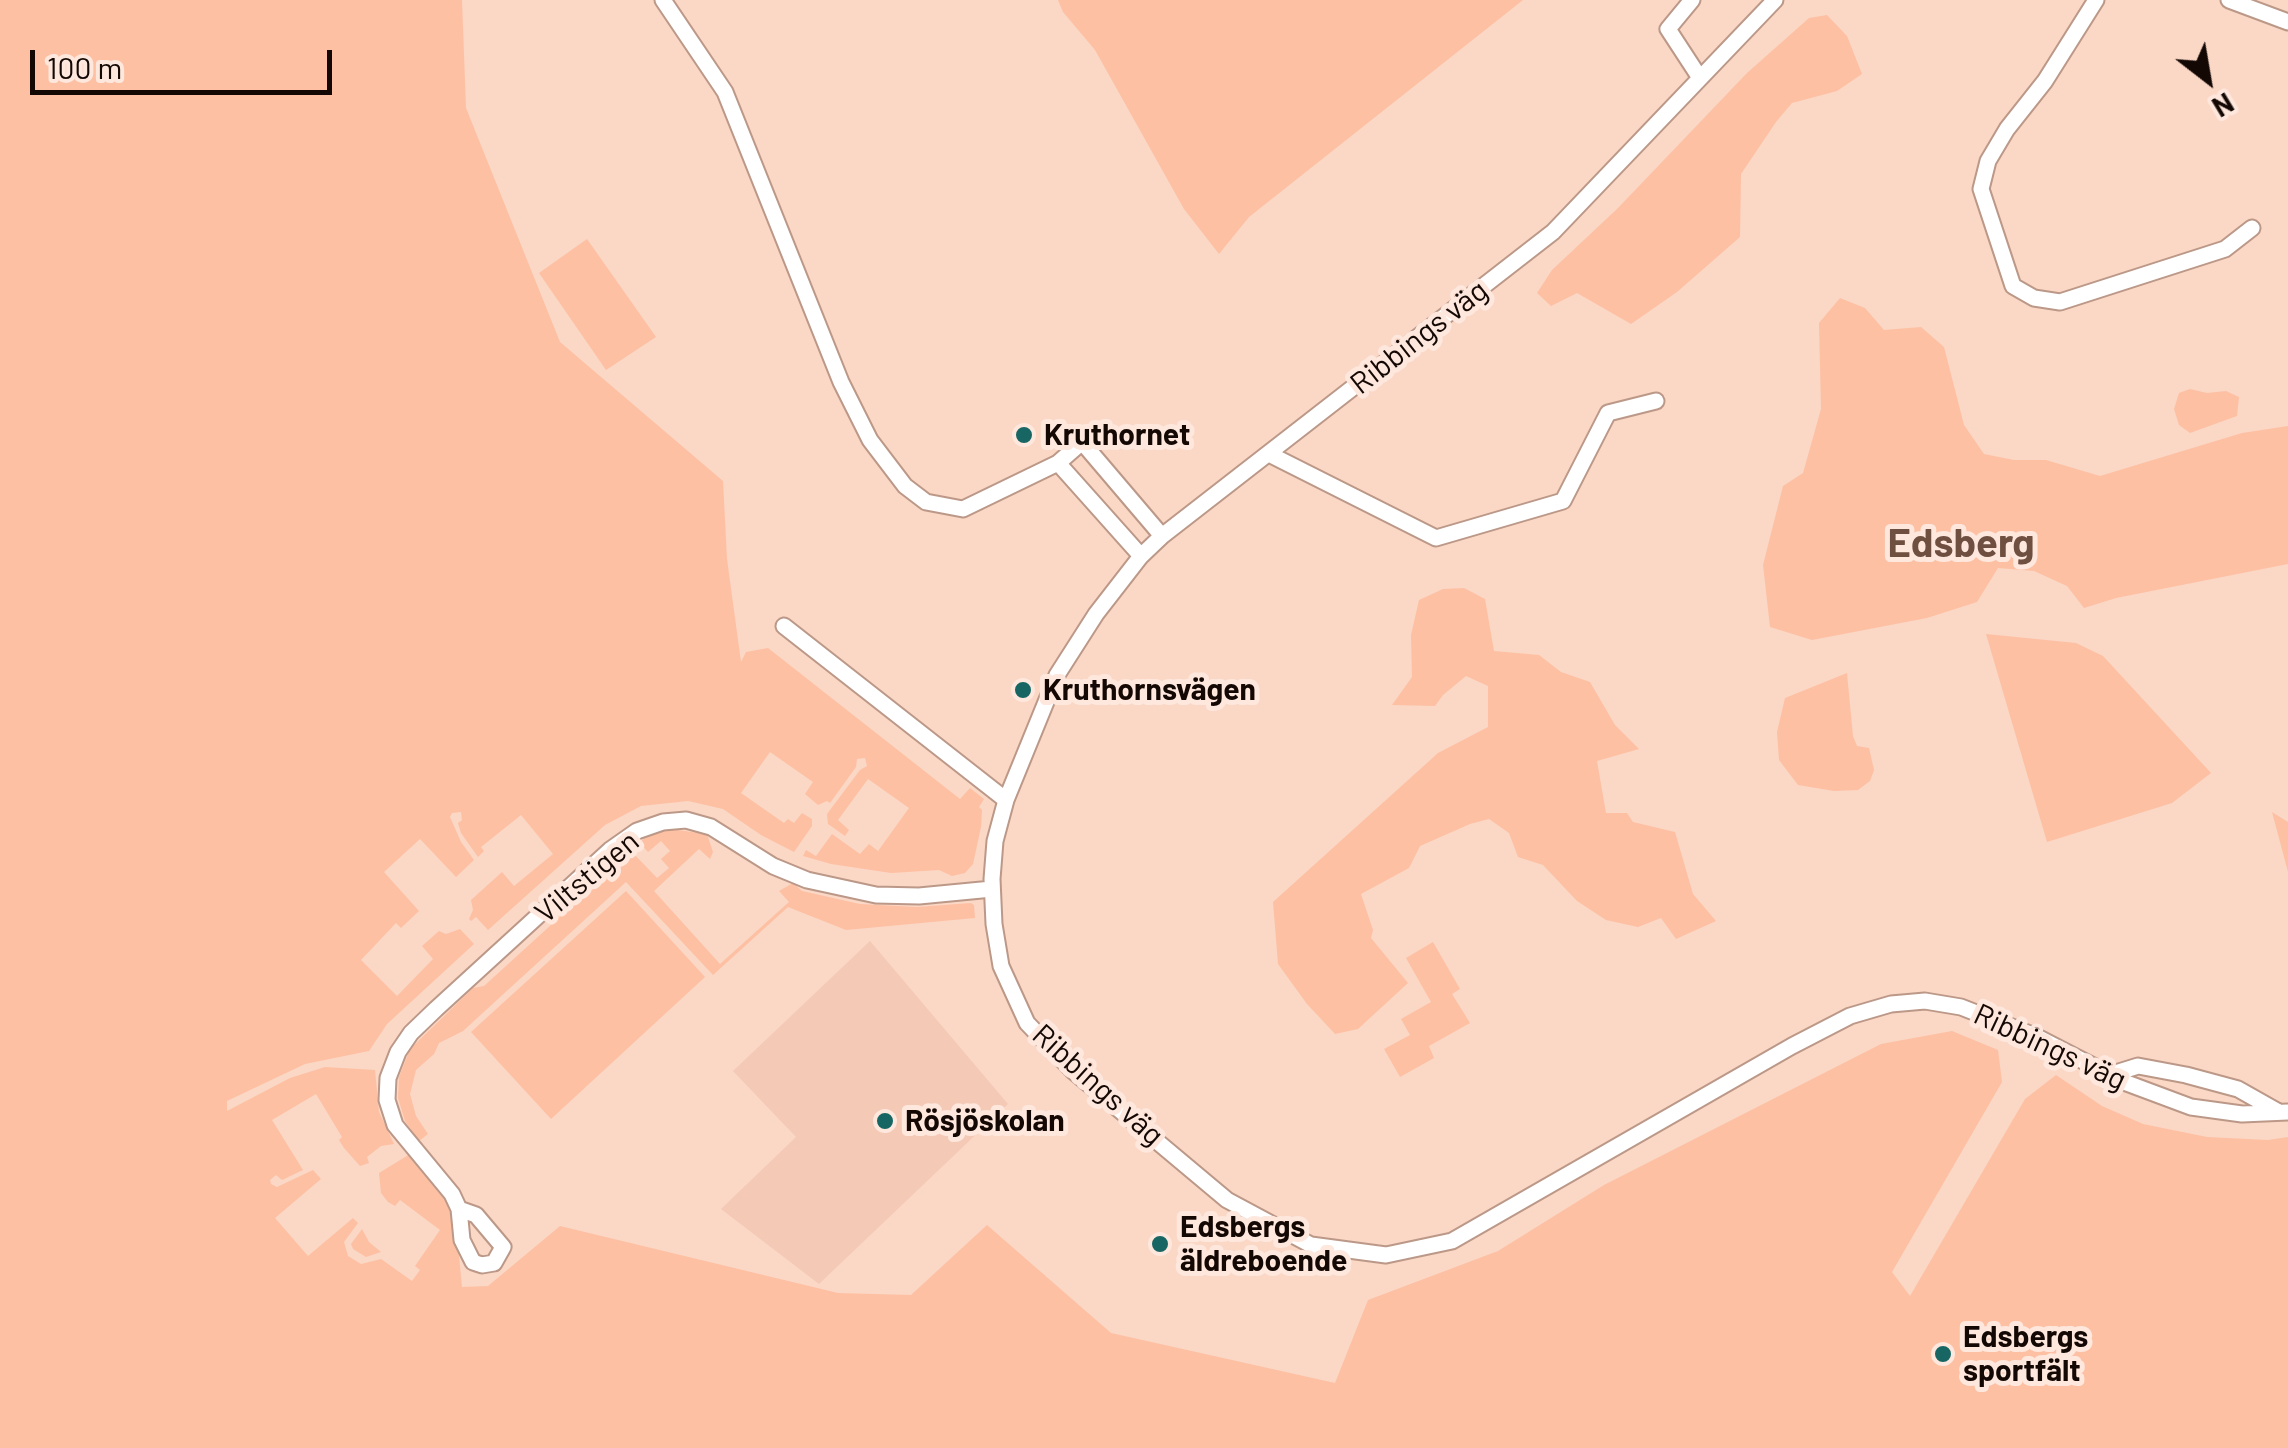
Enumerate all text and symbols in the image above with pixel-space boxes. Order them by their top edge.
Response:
scale bar [35,30,338,92]
north arrow [2158,30,2258,130]
text: 100 m [47,49,122,85]
text: N [2207,86,2240,125]
street label: Ribbings väg [1343,272,1495,402]
place label: Kruthornet [1044,417,1190,453]
marker: Kruthornet [1013,424,1035,446]
district label: Edsberg [1887,520,2035,568]
place label: Kruthornsvägen [1043,672,1256,708]
marker: Kruthornsvägen [1012,679,1034,701]
street label: Viltstigen [528,823,646,931]
street label: Ribbings väg [1968,996,2132,1098]
street label: Ribbings väg [1025,1017,1171,1153]
place label: Rösjöskolan [905,1103,1065,1139]
marker: Rösjöskolan [874,1110,896,1132]
place label: Edsbergs äldreboende [1180,1209,1347,1280]
marker: Edsbergs äldreboende [1149,1233,1171,1255]
place label: Edsbergs sportfält [1963,1319,2088,1390]
marker: Edsbergs sportfält [1932,1343,1954,1365]

